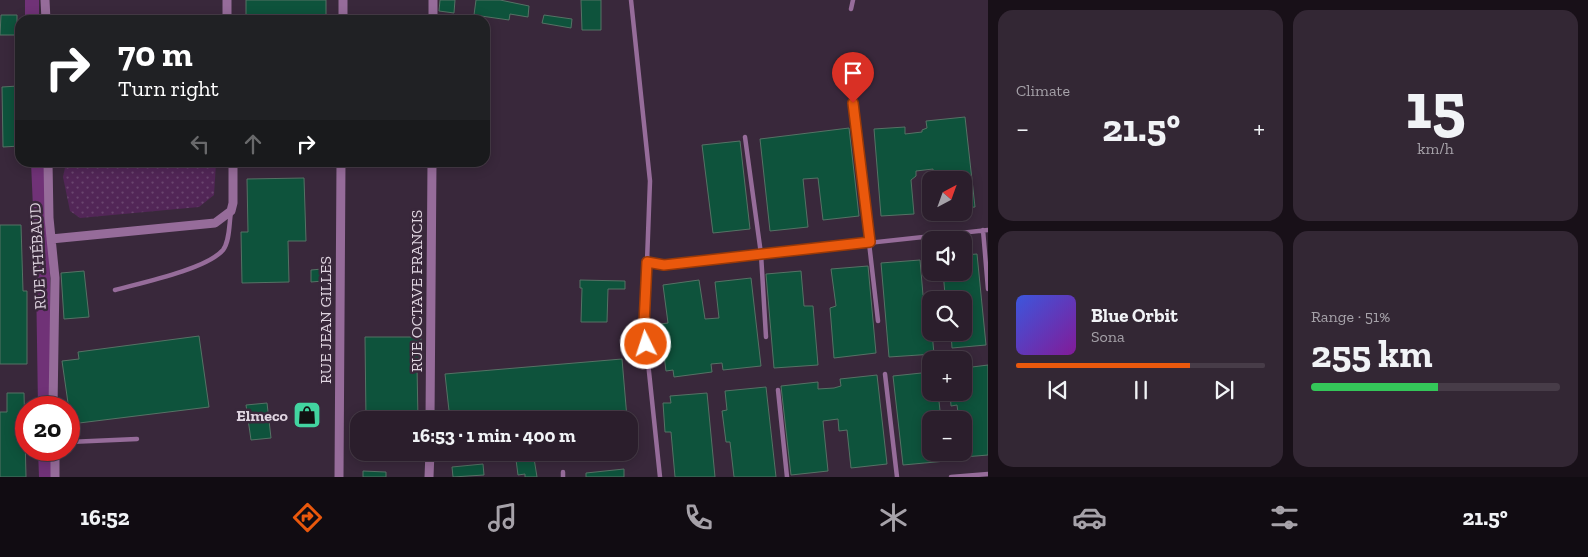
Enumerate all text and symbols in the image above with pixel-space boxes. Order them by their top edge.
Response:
text: 70 m [118,33,193,75]
icon: right [35,35,100,100]
pin [832,52,874,103]
icon: arrive [839,59,867,87]
text: 15 [1405,67,1466,145]
text: Turn right [118,75,219,102]
text: Climate [1016,81,1070,100]
text: 21.5° [1102,105,1180,151]
text: − [1016,112,1029,145]
text: + [1253,112,1265,145]
icon: left [186,130,214,158]
icon: ahead [239,130,267,158]
icon: right [292,130,320,158]
text: km/h [1417,139,1454,158]
north arrow [922,171,972,221]
map controls [922,171,972,461]
street label: RUE THÉBAUD [25,202,50,310]
street label: RUE OCTAVE FRANCIS [407,210,426,372]
button: sound [922,231,972,281]
street label: RUE JEAN GILLES [316,256,335,384]
button: search [922,291,972,341]
text: Blue Orbit [1091,304,1178,327]
text: Range · 51% [1311,307,1390,326]
position arrow [619,317,671,369]
text: Sona [1091,327,1125,346]
text: 255 km [1311,331,1433,377]
button: + [922,351,972,401]
icon: previous [1044,376,1072,404]
icon: pause [1127,376,1155,404]
icon: next [1210,376,1238,404]
speed limit sign: 20 [15,396,80,461]
shop icon: Elmeco [292,400,322,430]
place label: Elmeco [236,406,289,425]
button: − [922,411,972,461]
text: 16:53 · 1 min · 400 m [412,424,576,447]
icon: directions [290,500,325,535]
icon: music [485,500,520,535]
icon: phone [681,500,716,535]
icon: climate [876,500,911,535]
icon: car [1072,500,1107,535]
icon: filters [1267,500,1302,535]
text: 16:52 [80,504,130,531]
text: 21.5° [1462,504,1508,531]

